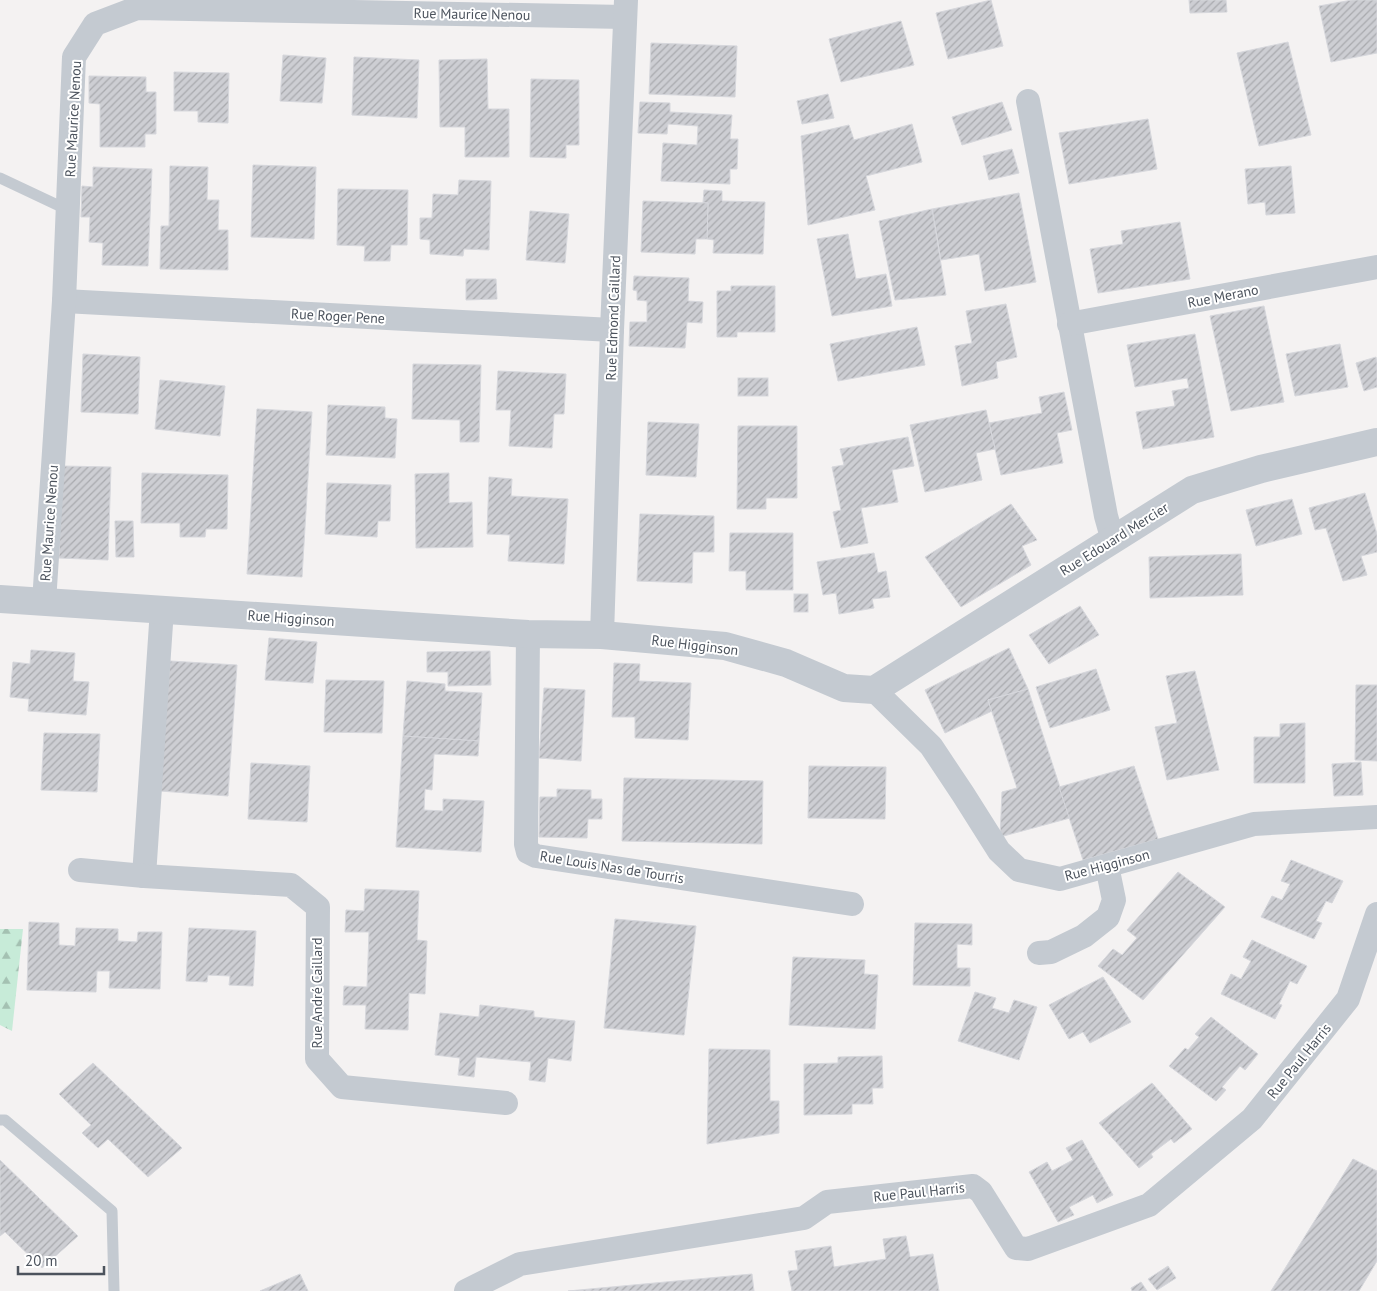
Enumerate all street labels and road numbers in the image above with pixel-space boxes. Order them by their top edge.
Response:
street label: Rue Maurice Nenou [413,4,531,24]
street label: Rue Maurice Nenou [61,60,85,178]
street label: Rue Edmond Caillard [602,255,624,381]
street label: Rue Merano [1186,280,1260,312]
street label: Rue Roger Pene [291,305,385,327]
street label: Rue Maurice Nenou [36,464,62,582]
street label: Rue Edouard Mercier [1056,498,1172,580]
street label: Rue Higginson [247,606,335,630]
street label: Rue Higginson [651,631,739,659]
street label: Rue Higginson [1063,845,1151,885]
street label: Rue Louis Nas de Tourris [539,847,685,887]
street label: Rue André Caillard [308,938,326,1049]
street label: Rue Paul Harris [1263,1020,1335,1102]
street label: Rue Paul Harris [872,1178,966,1206]

